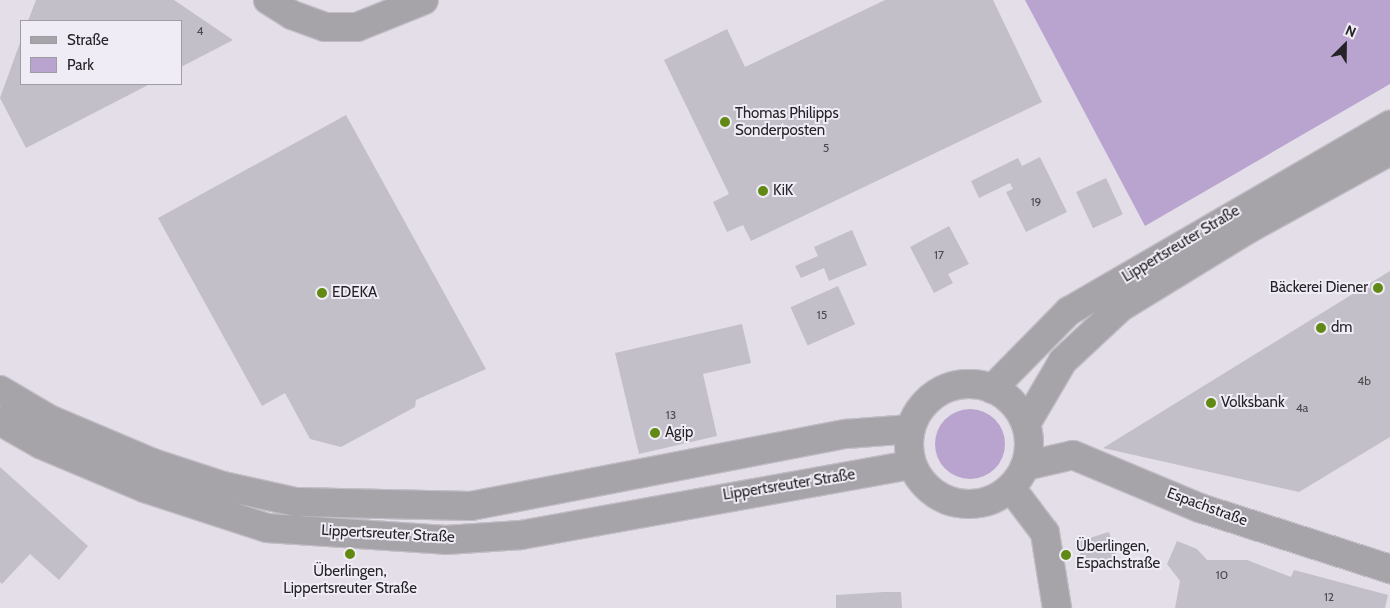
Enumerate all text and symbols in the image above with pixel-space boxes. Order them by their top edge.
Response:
legend [20,20,182,85]
north arrow [1320,20,1370,70]
text: N [1343,21,1359,41]
house number: 4 [197,24,203,38]
text: Straße [67,31,109,49]
text: Park [67,56,94,74]
place label: Thomas Philipps Sonderposten [735,104,839,139]
marker: Thomas Philipps Sonderposten [719,116,731,128]
house number: 5 [823,141,829,155]
place label: KiK [773,182,793,200]
marker: KiK [757,185,769,197]
house number: 19 [1031,195,1041,209]
street label: Lippertsreuter Straße [1119,202,1243,286]
house number: 17 [934,248,944,262]
place label: Bäckerei Diener [1270,279,1368,297]
marker: Bäckerei Diener [1372,282,1384,294]
place label: EDEKA [332,284,377,302]
marker: EDEKA [316,287,328,299]
house number: 15 [817,308,827,322]
place label: dm [1331,319,1352,337]
marker: dm [1315,322,1327,334]
house number: 4b [1357,374,1371,388]
place label: Volksbank [1221,394,1285,412]
marker: Volksbank [1205,397,1217,409]
house number: 4a [1296,401,1308,415]
house number: 13 [666,408,676,422]
place label: Agip [665,424,693,442]
marker: Agip [649,427,661,439]
street label: Lippertsreuter Straße [722,466,856,504]
street label: Espachstraße [1164,484,1250,530]
street label: Lippertsreuter Straße [321,522,455,546]
place label: Überlingen, Espachstraße [1076,537,1160,572]
marker: Überlingen, Lippertsreuter Straße [344,548,356,560]
marker: Überlingen, Espachstraße [1060,549,1072,561]
place label: Überlingen, Lippertsreuter Straße [283,562,417,597]
house number: 10 [1216,568,1228,582]
house number: 12 [1324,590,1334,604]

